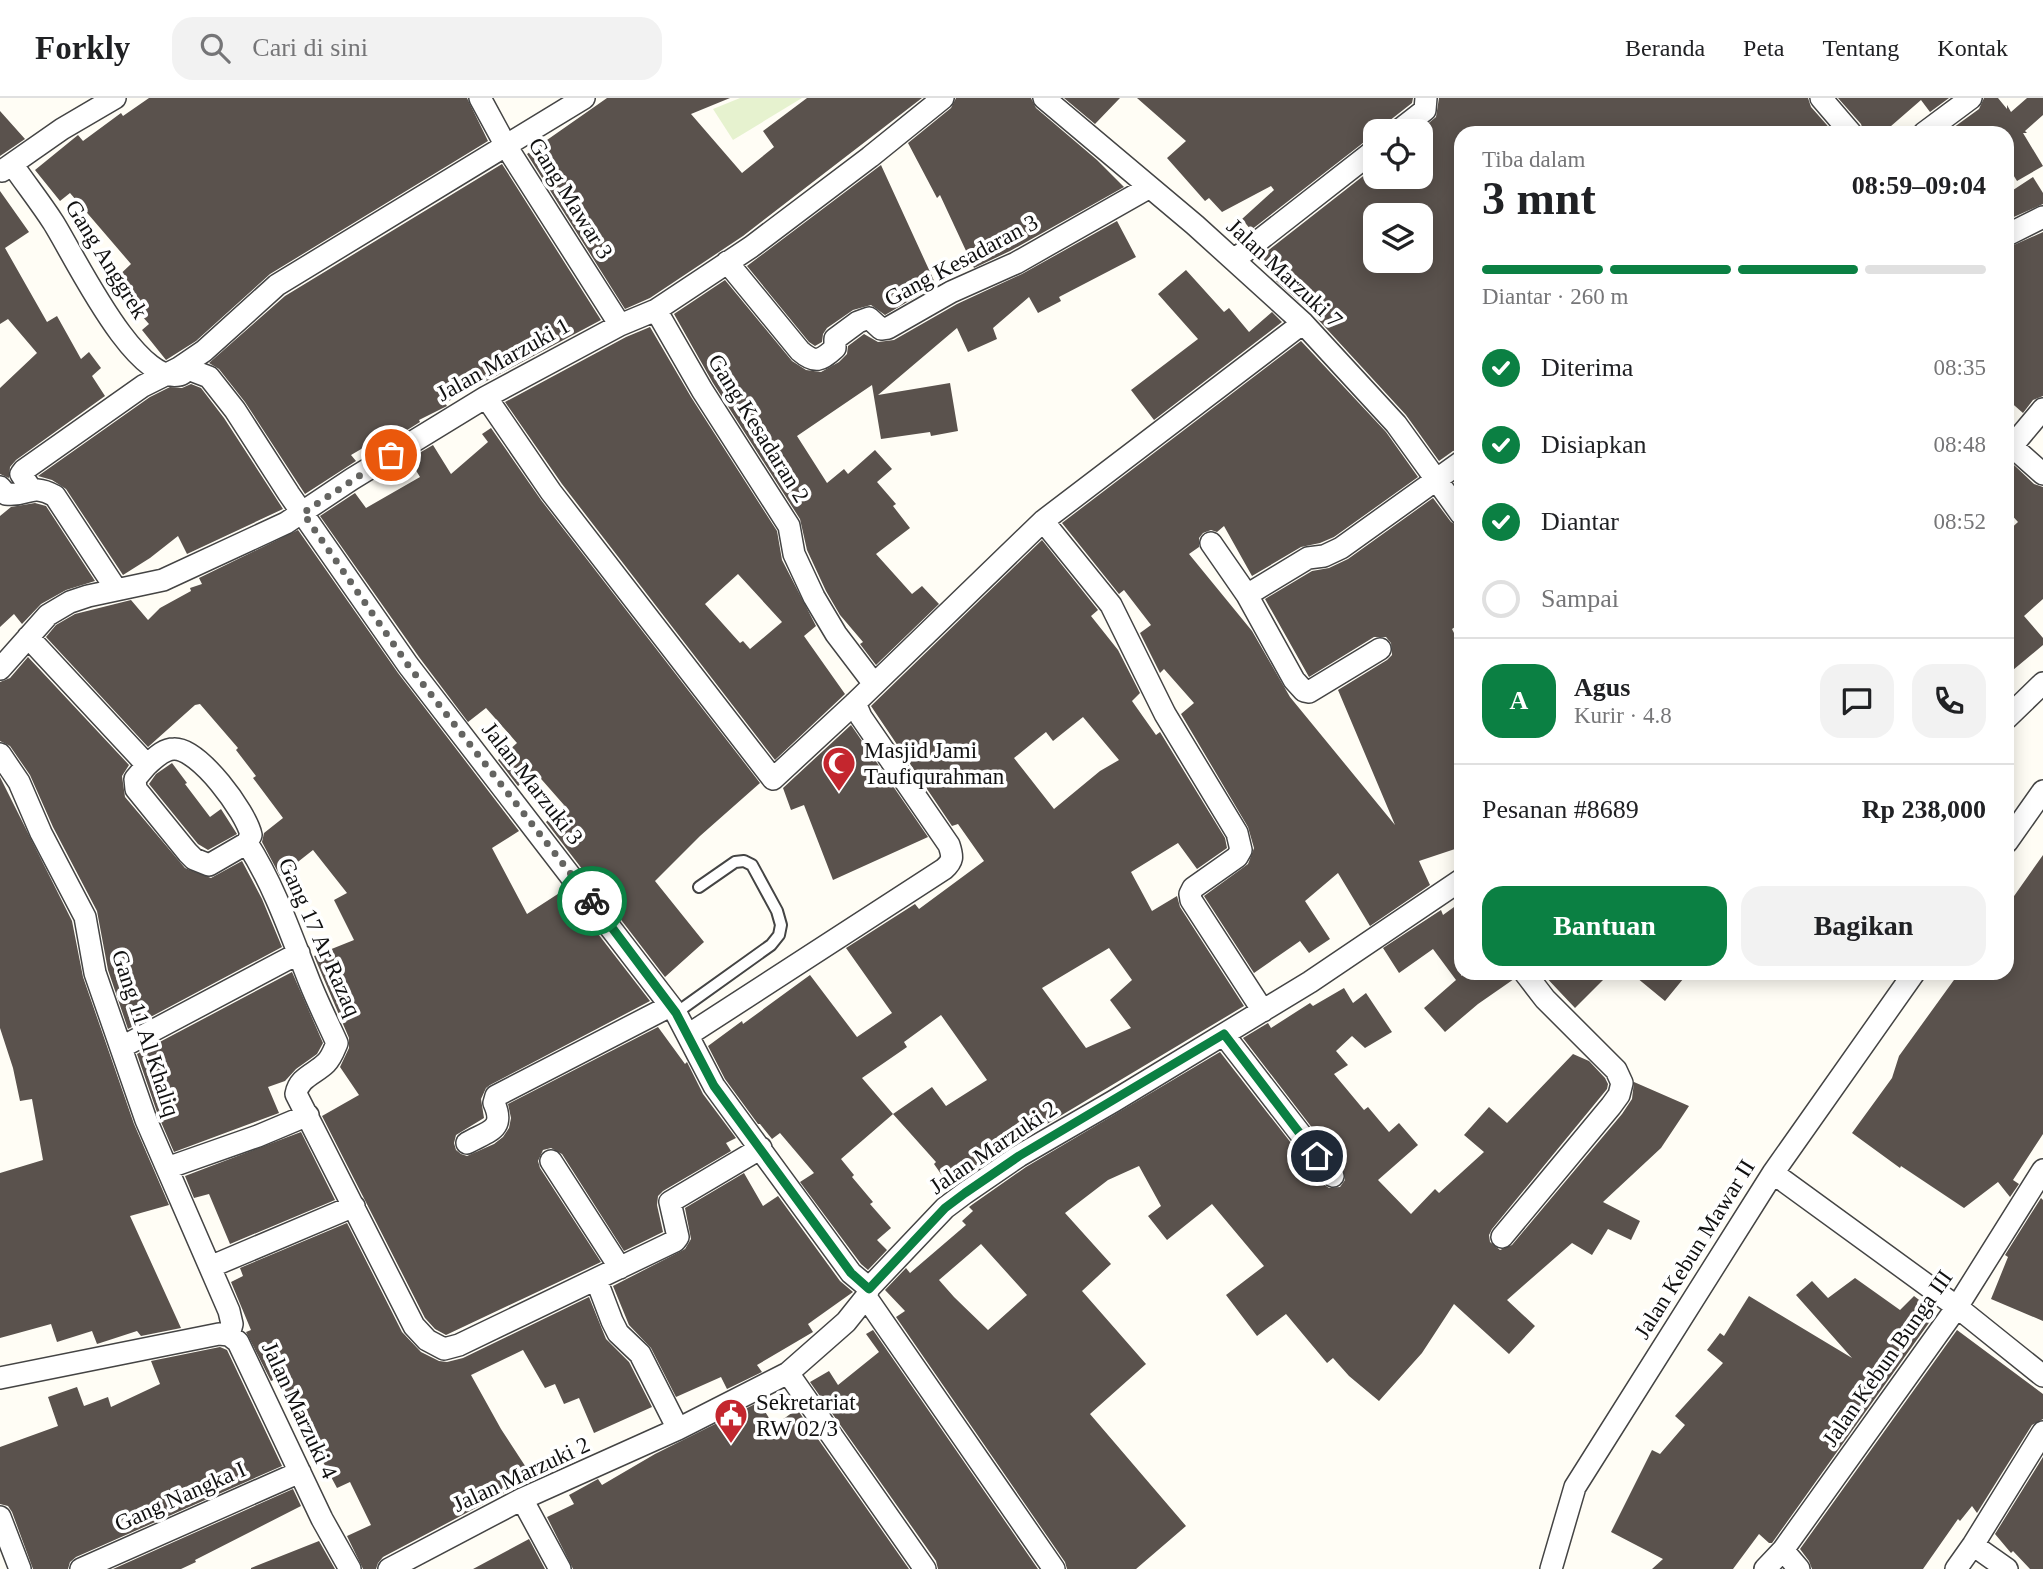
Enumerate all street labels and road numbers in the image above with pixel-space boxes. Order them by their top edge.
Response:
street label: Gang Mawar 3 [523,133,618,263]
street label: Gang Anggrek [60,195,153,323]
street label: Gang Kesadaran 3 [880,210,1042,311]
street label: Jalan Marzuki 7 [1222,214,1347,333]
street label: Jalan Marzuki 1 [432,313,574,406]
street label: Gang Kesadaran 2 [703,350,814,507]
street label: Jalan Marzuki 3 [477,717,588,849]
street label: Gang 17 Ar Razaq [273,854,366,1021]
street label: Gang 11 Al Khaliq [107,947,184,1120]
street label: Jalan Marzuki 2 [925,1096,1062,1199]
street label: Jalan Kebun Mawar II [1629,1155,1760,1343]
street label: Jalan Kebun Bunga III [1817,1266,1958,1451]
street label: Jalan Marzuki 4 [257,1338,342,1483]
street label: Jalan Marzuki 2 [449,1432,594,1517]
street label: Gang Nangka I [111,1456,249,1536]

